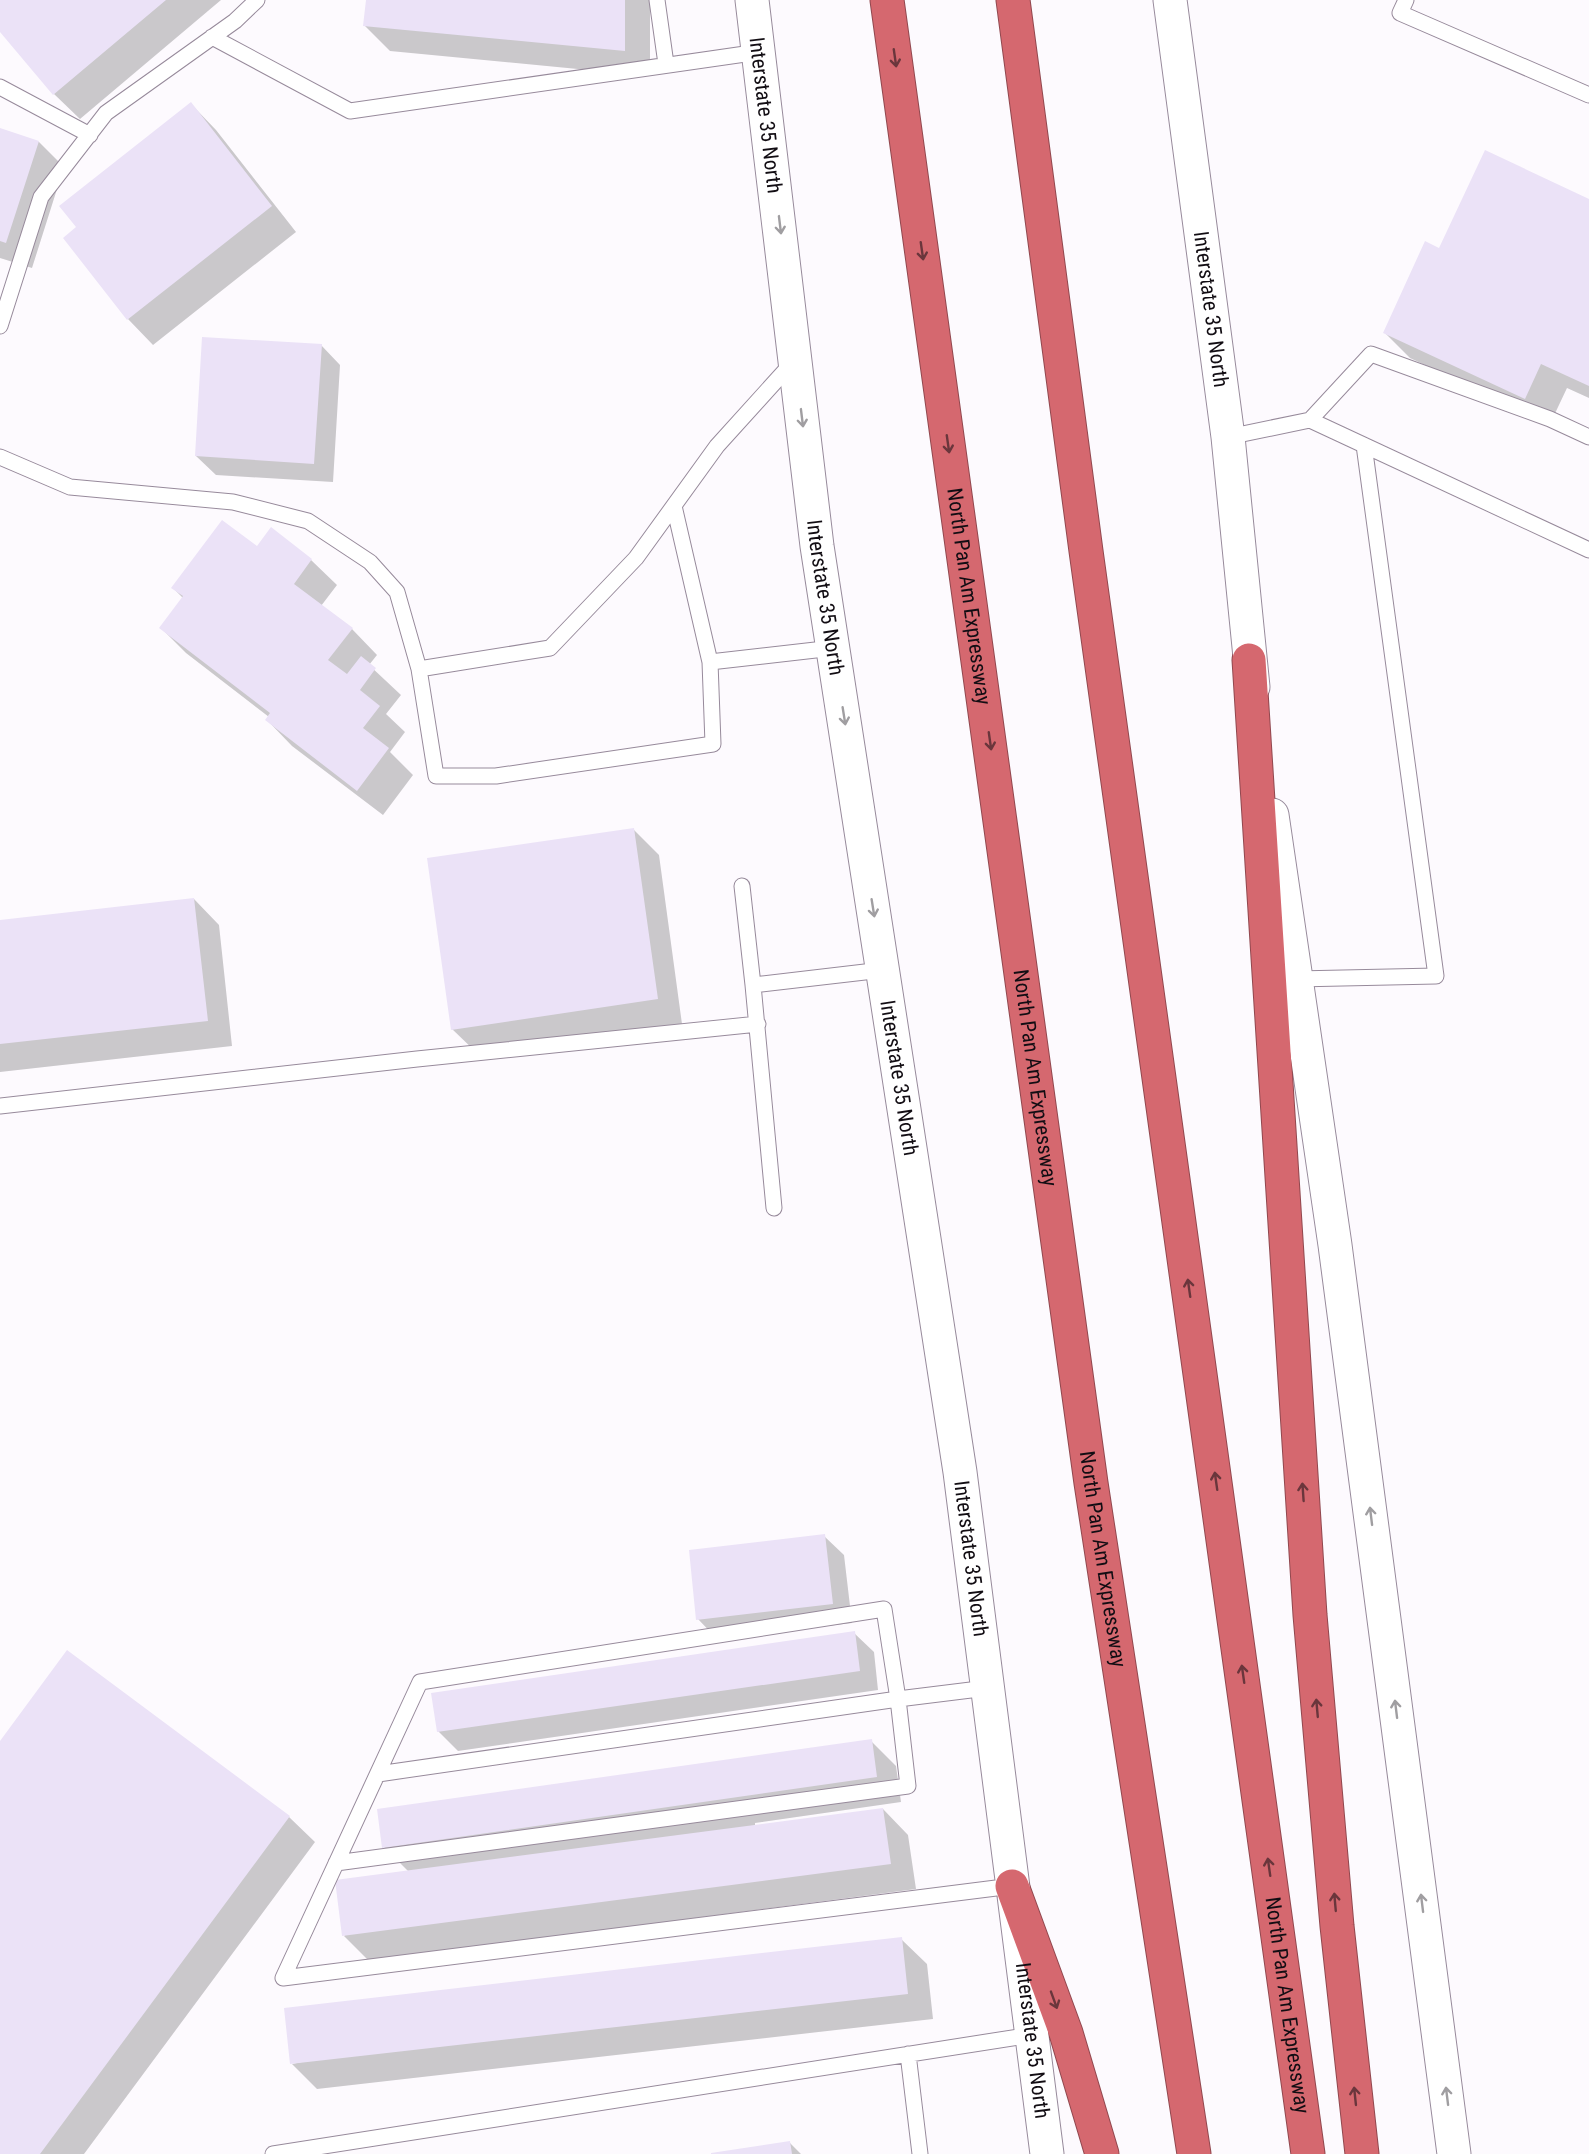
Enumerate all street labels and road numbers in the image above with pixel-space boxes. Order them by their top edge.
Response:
street label: Interstate 35 North [745,36,787,195]
street label: Interstate 35 North [1189,230,1233,389]
street label: North Pan Am Expressway [942,486,996,707]
street label: Interstate 35 North [802,518,849,677]
street label: North Pan Am Expressway [1008,968,1062,1188]
street label: Interstate 35 North [875,998,923,1157]
street label: North Pan Am Expressway [1075,1449,1131,1669]
street label: Interstate 35 North [949,1479,993,1638]
street label: North Pan Am Expressway [1261,1895,1314,2115]
street label: Interstate 35 North [1011,1961,1054,2120]

